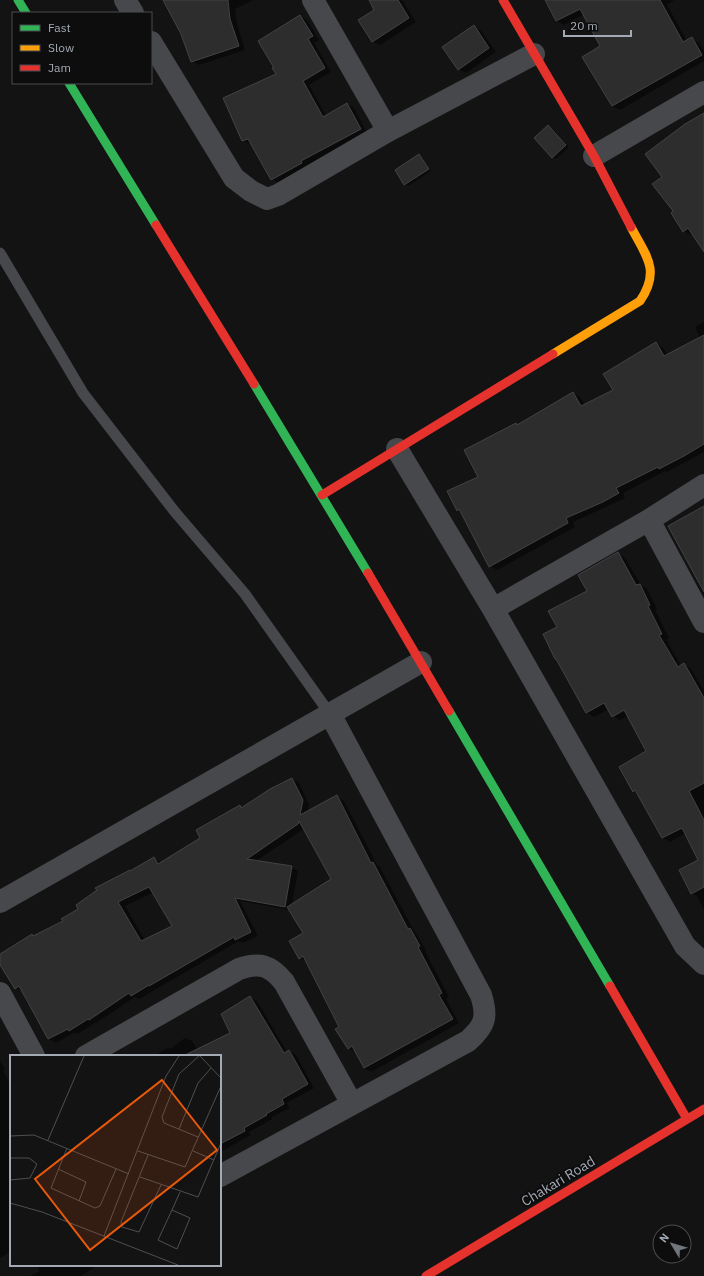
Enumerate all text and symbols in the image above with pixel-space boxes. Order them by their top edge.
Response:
legend [12,12,152,84]
scale bar [564,12,631,38]
text: 20 m [570,18,598,33]
text: Fast [48,20,71,35]
text: Slow [48,40,74,55]
text: Jam [48,60,71,75]
inset map [10,1055,221,1266]
street label: Chakari Road [518,1152,598,1210]
north arrow [652,1224,692,1264]
text: N [656,1230,672,1245]

